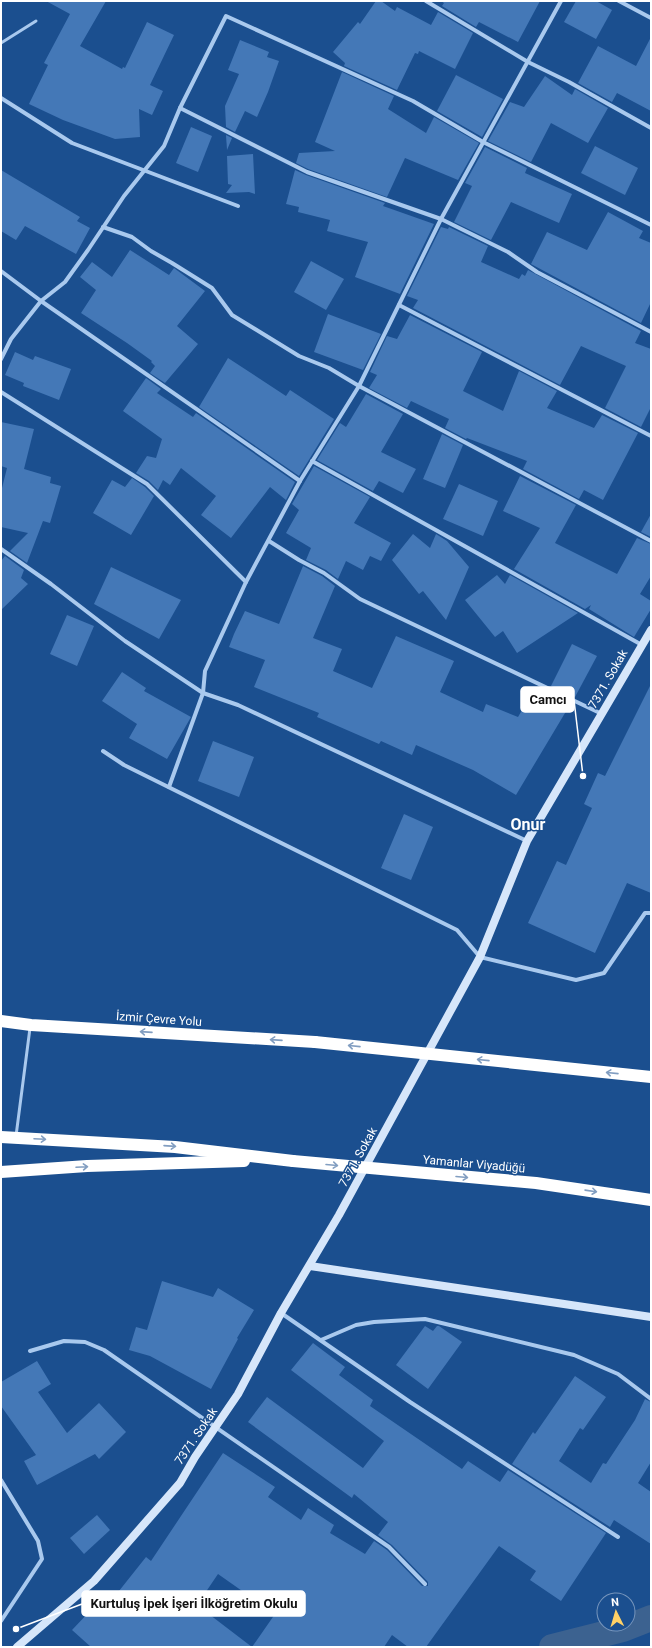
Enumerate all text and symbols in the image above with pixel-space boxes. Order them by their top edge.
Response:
street label: 7371. Sokak [585,646,631,711]
callout: Camcı [521,687,574,712]
text: Camcı [529,692,567,707]
district label: Onur [511,815,546,834]
street label: İzmir Çevre Yolu [116,1008,203,1029]
one-way arrow [140,1028,153,1035]
one-way arrow [270,1036,283,1044]
one-way arrow [348,1043,361,1050]
one-way arrow [477,1056,490,1063]
one-way arrow [606,1070,619,1077]
street label: 7371. Sokak [336,1124,381,1189]
one-way arrow [33,1135,46,1143]
one-way arrow [163,1143,176,1150]
street label: Yamanlar Viyadüğü [422,1153,526,1175]
one-way arrow [325,1161,338,1168]
one-way arrow [75,1163,88,1170]
one-way arrow [455,1173,468,1180]
one-way arrow [584,1187,597,1195]
street label: 7371. Sokak [172,1404,221,1467]
callout: Kurtuluş İpek İşeri İlköğretim Okulu [82,1591,305,1616]
north arrow [596,1592,636,1632]
text: Kurtuluş İpek İşeri İlköğretim Okulu [91,1596,297,1611]
text: N [611,1596,620,1609]

